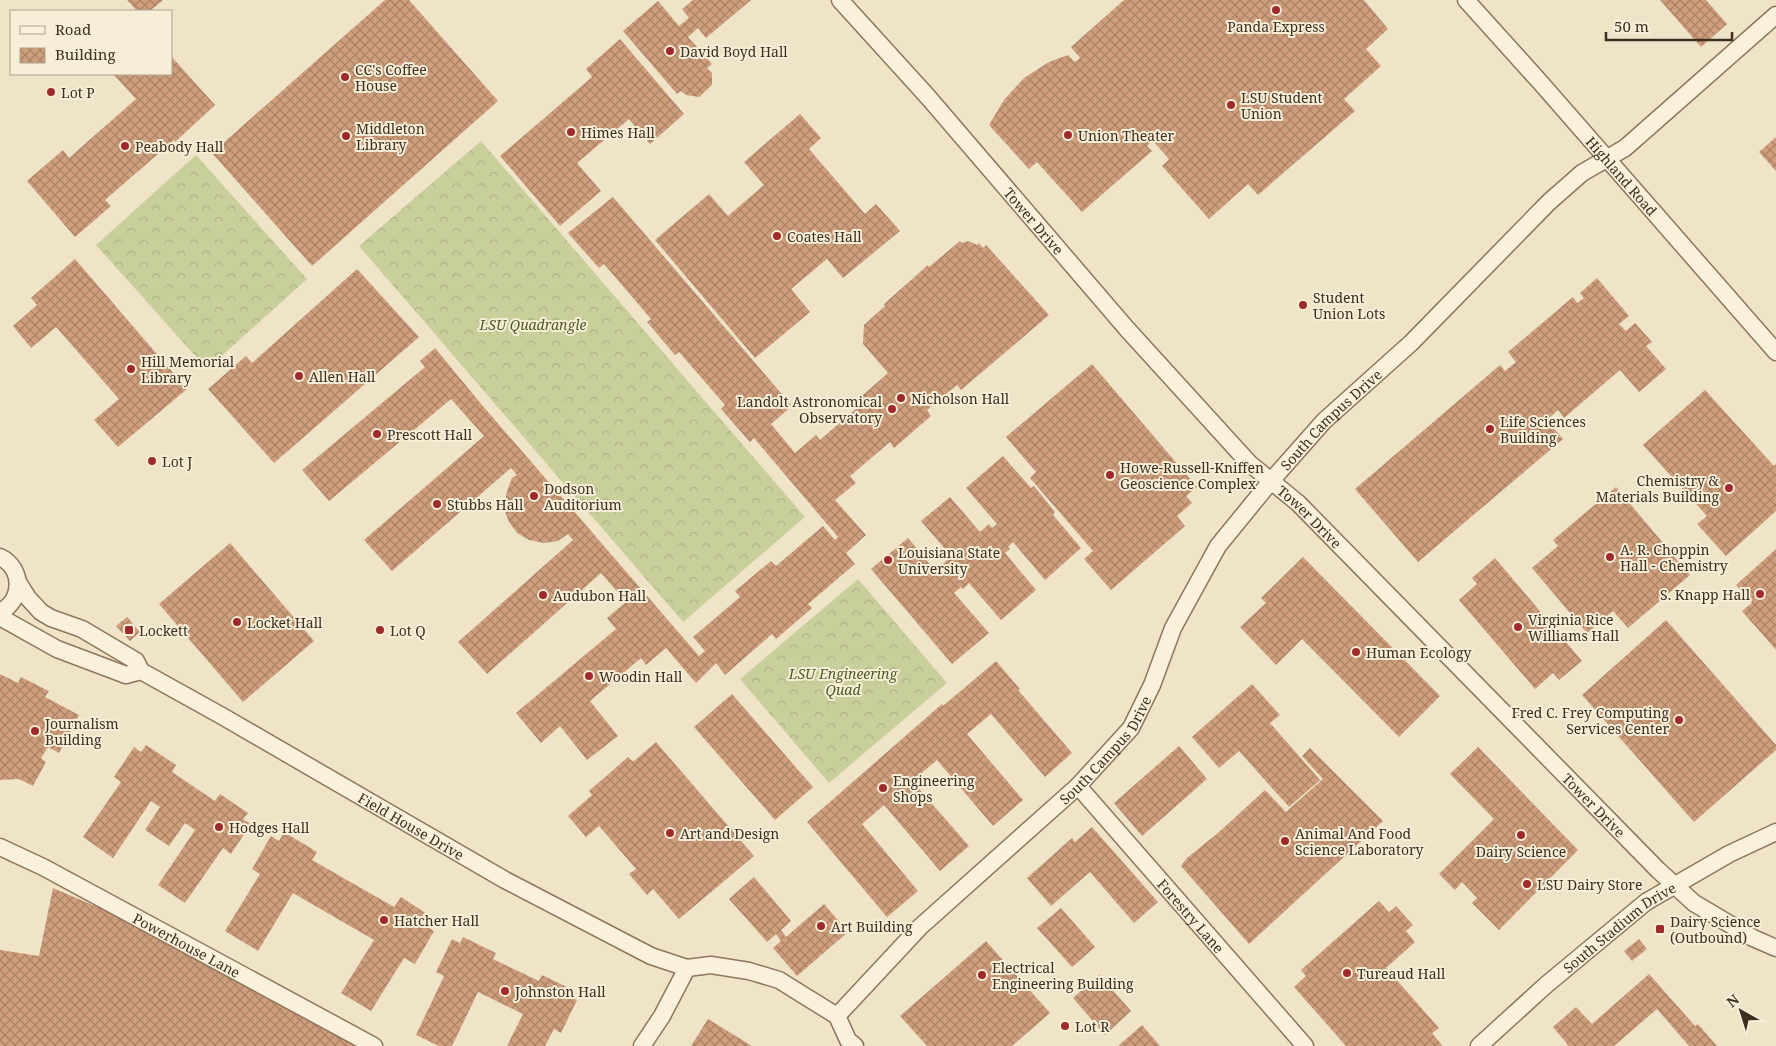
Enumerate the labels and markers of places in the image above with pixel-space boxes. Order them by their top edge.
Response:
marker: Panda Express [1270,4,1282,16]
place label: Panda Express [1227,17,1325,36]
place label: David Boyd Hall [680,42,788,61]
marker: David Boyd Hall [664,45,676,57]
place label: CC's Coffee House [355,60,427,95]
marker: CC's Coffee House [339,71,351,83]
place label: Lot P [61,83,95,102]
marker: Lot P [45,86,57,98]
place label: LSU Student Union [1241,88,1323,123]
marker: LSU Student Union [1225,99,1237,111]
place label: Middleton Library [356,119,425,154]
place label: Himes Hall [581,123,656,142]
marker: Himes Hall [565,126,577,138]
place label: Union Theater [1078,126,1175,145]
marker: Union Theater [1062,129,1074,141]
marker: Middleton Library [340,130,352,142]
place label: Peabody Hall [135,137,224,156]
marker: Peabody Hall [119,140,131,152]
place label: Coates Hall [787,227,862,246]
marker: Coates Hall [771,230,783,242]
place label: Student Union Lots [1313,288,1385,323]
marker: Student Union Lots [1297,299,1309,311]
place label: Hill Memorial Library [141,352,235,387]
marker: Hill Memorial Library [125,363,137,375]
place label: Allen Hall [309,367,376,386]
marker: Allen Hall [293,370,305,382]
place label: Nicholson Hall [911,389,1010,408]
place label: Landolt Astronomical Observatory [737,392,883,427]
marker: Nicholson Hall [895,392,907,404]
marker: Landolt Astronomical Observatory [886,403,898,415]
place label: Life Sciences Building [1500,412,1586,447]
marker: Life Sciences Building [1484,423,1496,435]
place label: Prescott Hall [387,425,473,444]
marker: Prescott Hall [371,428,383,440]
place label: Lot J [162,452,192,471]
marker: Lot J [146,455,158,467]
place label: Howe-Russell-Kniffen Geoscience Complex [1120,458,1264,493]
marker: Howe-Russell-Kniffen Geoscience Complex [1104,469,1116,481]
place label: Chemistry & Materials Building [1596,471,1720,506]
place label: Dodson Auditorium [544,479,622,514]
marker: Chemistry & Materials Building [1723,482,1735,494]
marker: Dodson Auditorium [528,490,540,502]
place label: Stubbs Hall [447,495,524,514]
marker: Stubbs Hall [431,498,443,510]
place label: A. R. Choppin Hall - Chemistry [1620,540,1728,575]
place label: Louisiana State University [898,543,1000,578]
marker: A. R. Choppin Hall - Chemistry [1604,551,1616,563]
marker: Louisiana State University [882,554,894,566]
place label: S. Knapp Hall [1660,585,1751,604]
place label: Audubon Hall [553,586,647,605]
marker: S. Knapp Hall [1754,588,1766,600]
marker: Audubon Hall [537,589,549,601]
place label: Virginia Rice Williams Hall [1528,610,1620,645]
place label: Locket Hall [247,613,323,632]
marker: Locket Hall [231,616,243,628]
place label: Lockett [139,621,188,640]
place label: Lot Q [390,621,426,640]
marker: Virginia Rice Williams Hall [1512,621,1524,633]
marker: Lockett [123,624,135,636]
marker: Lot Q [374,624,386,636]
place label: Human Ecology [1366,643,1471,662]
marker: Human Ecology [1350,646,1362,658]
place label: Woodin Hall [599,667,683,686]
marker: Woodin Hall [583,670,595,682]
place label: Fred C. Frey Computing Services Center [1511,703,1669,738]
place label: Journalism Building [44,714,119,749]
marker: Fred C. Frey Computing Services Center [1673,714,1685,726]
marker: Journalism Building [29,725,41,737]
place label: Engineering Shops [893,771,975,806]
marker: Engineering Shops [877,782,889,794]
place label: Hodges Hall [229,818,310,837]
marker: Hodges Hall [213,821,225,833]
place label: Art and Design [680,824,779,843]
place label: Animal And Food Science Laboratory [1295,824,1424,859]
marker: Art and Design [664,827,676,839]
marker: Dairy Science [1515,829,1527,841]
marker: Animal And Food Science Laboratory [1279,835,1291,847]
place label: Dairy Science [1476,842,1566,861]
place label: LSU Dairy Store [1537,875,1642,894]
marker: LSU Dairy Store [1521,878,1533,890]
place label: Hatcher Hall [394,911,480,930]
place label: Dairy Science (Outbound) [1670,912,1761,947]
marker: Hatcher Hall [378,914,390,926]
place label: Art Building [831,917,913,936]
marker: Art Building [815,920,827,932]
marker: Dairy Science (Outbound) [1654,923,1666,935]
place label: Electrical Engineering Building [992,958,1134,993]
place label: Tureaud Hall [1357,964,1446,983]
marker: Tureaud Hall [1341,967,1353,979]
marker: Electrical Engineering Building [976,969,988,981]
place label: Johnston Hall [514,982,606,1001]
marker: Johnston Hall [499,985,511,997]
place label: Lot R [1075,1017,1110,1036]
marker: Lot R [1059,1020,1071,1032]

